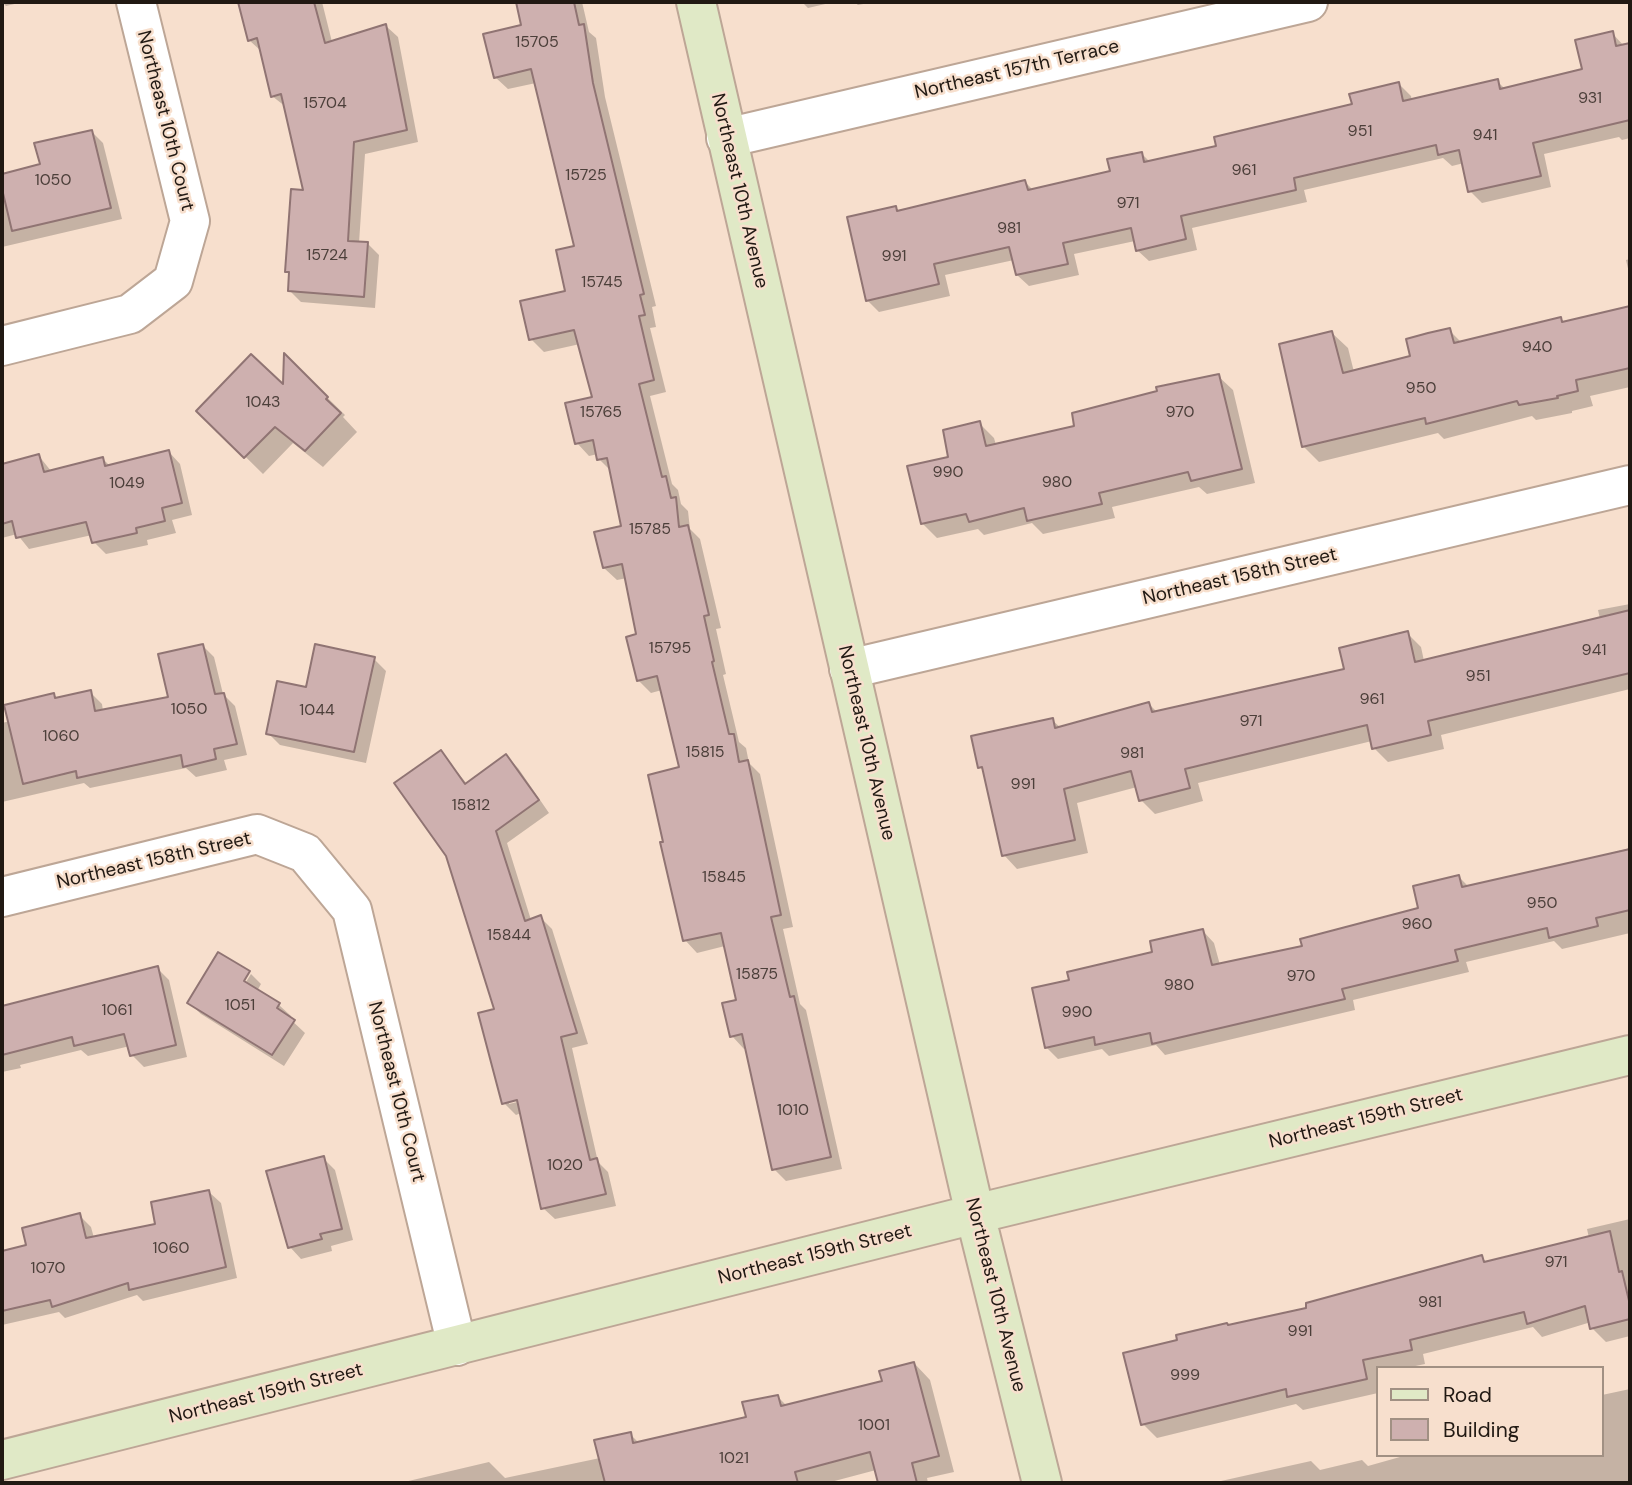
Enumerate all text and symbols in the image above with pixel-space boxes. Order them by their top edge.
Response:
street label: Northeast 10th Court [132,28,198,214]
house number: 15705 [515,33,559,53]
street label: Northeast 157th Terrace [913,35,1121,105]
house number: 931 [1578,89,1602,109]
street label: Northeast 10th Avenue [705,91,773,291]
house number: 15704 [303,94,347,114]
house number: 951 [1348,122,1372,142]
house number: 941 [1473,126,1497,146]
house number: 961 [1231,161,1257,181]
house number: 15725 [565,166,607,186]
house number: 1050 [35,171,71,191]
house number: 971 [1116,194,1140,214]
house number: 981 [997,219,1021,239]
house number: 15724 [306,246,348,266]
house number: 991 [882,247,906,267]
house number: 15745 [581,273,623,293]
house number: 940 [1522,338,1552,358]
house number: 950 [1406,379,1436,399]
house number: 1043 [245,393,281,413]
house number: 15765 [580,403,622,423]
house number: 970 [1166,403,1194,423]
house number: 990 [932,463,964,483]
house number: 980 [1042,473,1072,493]
house number: 1049 [109,474,145,494]
house number: 15785 [629,520,671,540]
street label: Northeast 158th Street [1141,544,1339,610]
house number: 15795 [649,639,691,659]
house number: 941 [1582,641,1606,661]
street label: Northeast 10th Avenue [832,643,900,843]
house number: 951 [1466,667,1490,687]
house number: 961 [1359,690,1385,710]
house number: 1050 [171,700,207,720]
house number: 1044 [299,701,335,721]
house number: 971 [1239,712,1263,732]
house number: 1060 [43,727,79,747]
house number: 15815 [686,743,724,763]
house number: 981 [1120,744,1144,764]
house number: 991 [1011,775,1035,795]
house number: 15812 [452,796,490,816]
street label: Northeast 158th Street [55,828,253,894]
house number: 15845 [702,868,746,888]
house number: 950 [1527,894,1557,914]
house number: 960 [1401,915,1433,935]
house number: 15844 [487,926,531,946]
house number: 15875 [736,965,778,985]
house number: 970 [1287,967,1315,987]
house number: 980 [1164,976,1194,996]
house number: 1051 [225,996,255,1016]
street label: Northeast 10th Court [363,999,429,1185]
house number: 1061 [102,1001,132,1021]
house number: 990 [1061,1003,1093,1023]
street label: Northeast 159th Street [1267,1084,1465,1154]
house number: 1010 [777,1101,809,1121]
house number: 1020 [547,1156,583,1176]
street label: Northeast 10th Avenue [960,1195,1030,1395]
street label: Northeast 159th Street [716,1220,914,1290]
house number: 1060 [153,1239,189,1259]
house number: 971 [1544,1253,1568,1273]
house number: 1070 [31,1259,65,1279]
house number: 981 [1418,1293,1442,1313]
house number: 991 [1288,1322,1312,1342]
street label: Northeast 159th Street [167,1359,365,1429]
house number: 999 [1170,1366,1200,1386]
legend [1376,1366,1604,1457]
text: Road [1443,1381,1492,1409]
house number: 1001 [858,1416,890,1436]
text: Building [1443,1416,1519,1444]
house number: 1021 [719,1449,749,1469]

